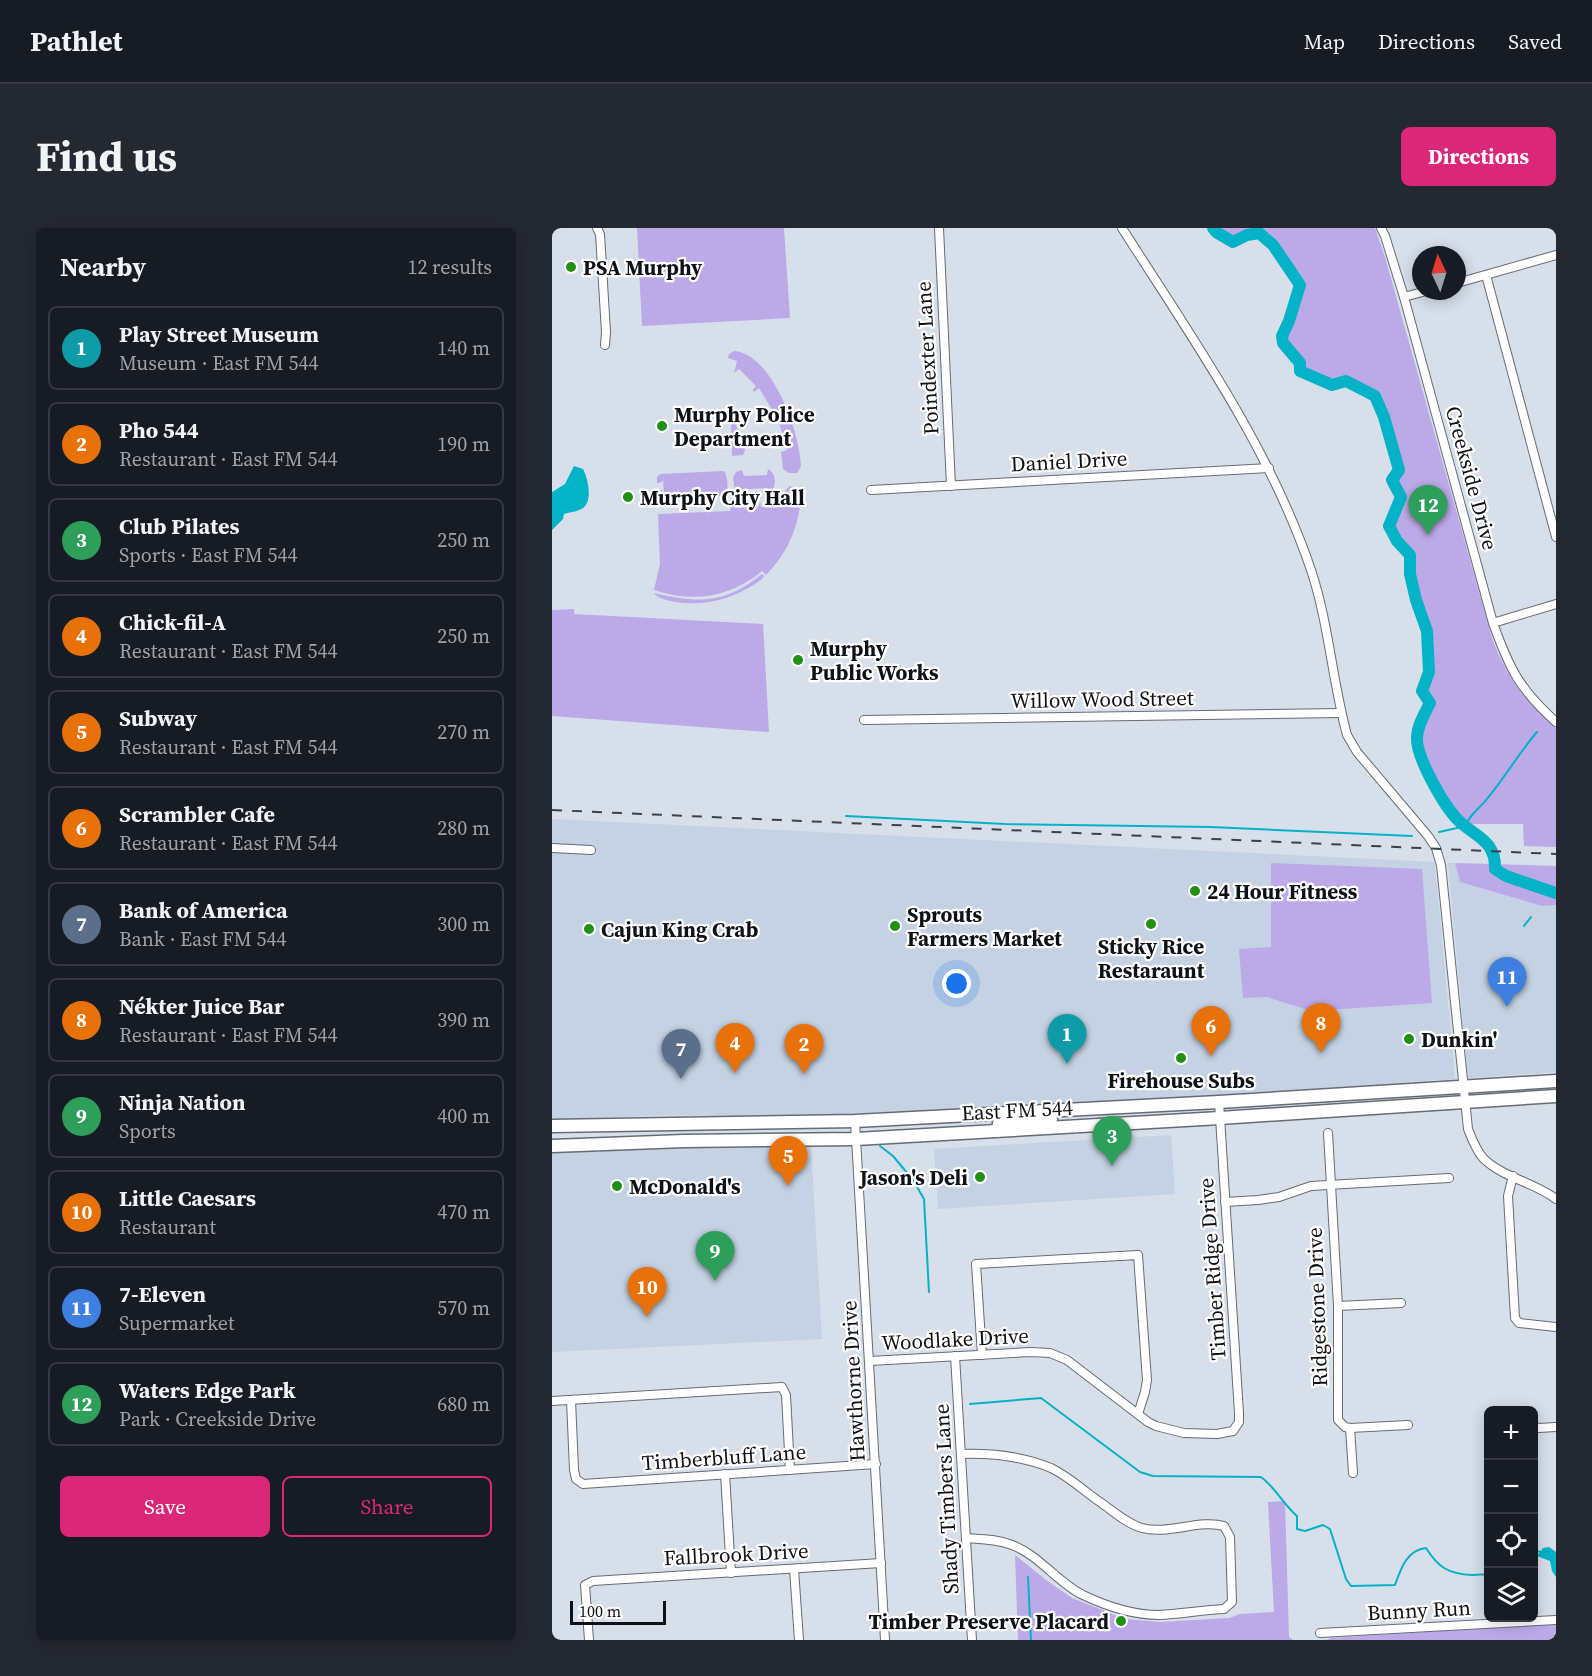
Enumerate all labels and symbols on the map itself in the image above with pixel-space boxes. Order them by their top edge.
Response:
north arrow [1412,246,1466,300]
place label: PSA Murphy [583,253,703,282]
marker: PSA Murphy [564,260,578,274]
street label: Poindexter Lane [908,280,946,436]
place label: Murphy Police Department [674,400,815,453]
street label: Creekside Drive [1439,403,1505,553]
marker: Murphy Police Department [655,419,669,433]
street label: Daniel Drive [1010,443,1128,479]
place label: Murphy City Hall [640,483,805,512]
pin: 12 [1408,486,1448,535]
marker: Murphy City Hall [621,490,635,504]
place label: Murphy Public Works [810,634,939,687]
marker: Murphy Public Works [791,653,805,667]
street label: Willow Wood Street [1010,683,1194,715]
place label: 24 Hour Fitness [1207,877,1358,906]
marker: 24 Hour Fitness [1188,884,1202,898]
place label: Sprouts Farmers Market [907,900,1062,953]
place label: Cajun King Crab [601,915,758,944]
marker: Sticky Rice Restaraunt [1144,917,1158,931]
marker: Sprouts Farmers Market [888,919,902,933]
marker: Cajun King Crab [582,922,596,936]
place label: Sticky Rice Restaraunt [1098,932,1205,985]
pin: 11 [1488,958,1526,1007]
your location [942,969,971,998]
pin: 8 [1302,1004,1340,1053]
pin: 6 [1192,1006,1230,1056]
pin: 1 [1048,1014,1086,1064]
pin: 4 [716,1024,754,1073]
pin: 2 [784,1024,824,1074]
place label: Dunkin' [1421,1025,1497,1054]
pin: 7 [662,1030,700,1079]
marker: Dunkin' [1402,1032,1416,1046]
marker: Firehouse Subs [1174,1051,1188,1065]
place label: Firehouse Subs [1107,1066,1255,1095]
street label: East FM 544 [960,1093,1074,1127]
pin: 3 [1092,1116,1132,1166]
pin: 5 [768,1136,808,1186]
place label: Jason's Deli [857,1163,968,1192]
marker: Jason's Deli [973,1170,987,1184]
place label: McDonald's [629,1172,741,1201]
street label: Timber Ridge Drive [1191,1177,1233,1361]
marker: McDonald's [610,1179,624,1193]
street label: Ridgestone Drive [1300,1227,1334,1387]
pin: 9 [696,1232,734,1281]
pin: 10 [628,1268,667,1317]
street label: Hawthorne Drive [834,1300,872,1462]
street label: Woodlake Drive [880,1321,1030,1357]
street label: Shady Timbers Lane [927,1403,965,1595]
street label: Timberbluff Lane [641,1437,807,1477]
street label: Fallbrook Drive [663,1536,809,1572]
street label: Bunny Run [1366,1593,1472,1627]
scale bar [570,1598,666,1626]
place label: Timber Preserve Placard [869,1607,1110,1636]
marker: Timber Preserve Placard [1114,1614,1128,1628]

